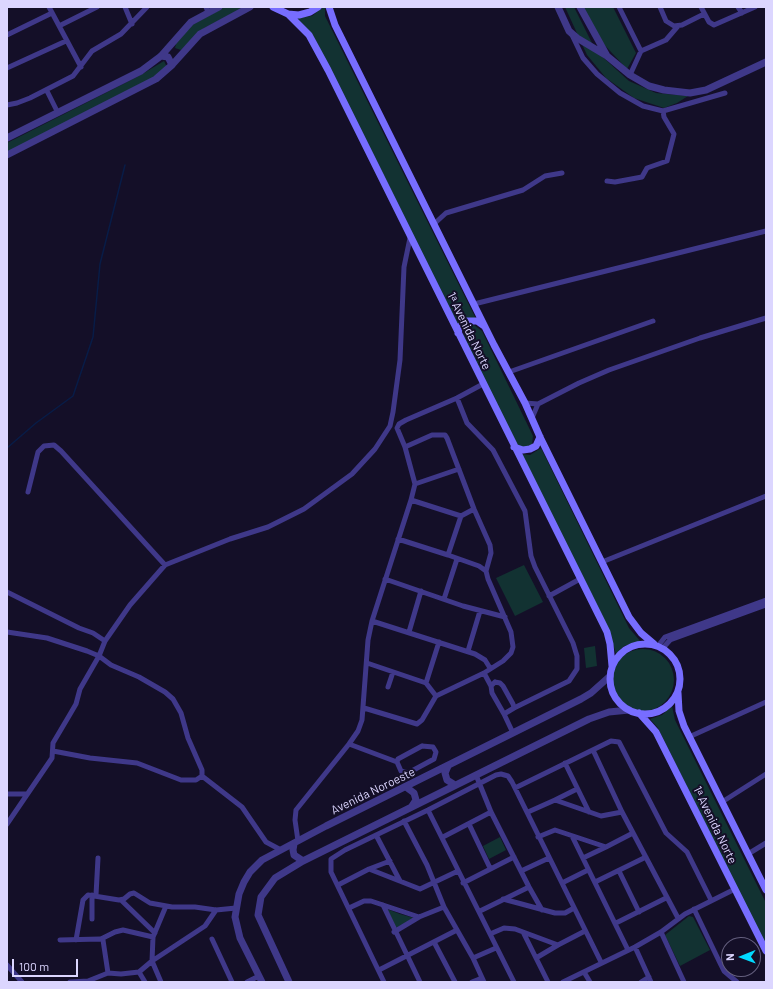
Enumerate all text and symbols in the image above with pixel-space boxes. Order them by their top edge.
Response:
street label: 1ᵃ Avenida Norte [444,290,494,372]
street label: Avenida Noroeste [329,764,417,818]
street label: 1ᵃ Avenida Norte [690,784,740,866]
north arrow [721,937,761,977]
scale bar [14,951,80,977]
text: N [723,953,736,961]
text: 100 m [19,959,49,973]

